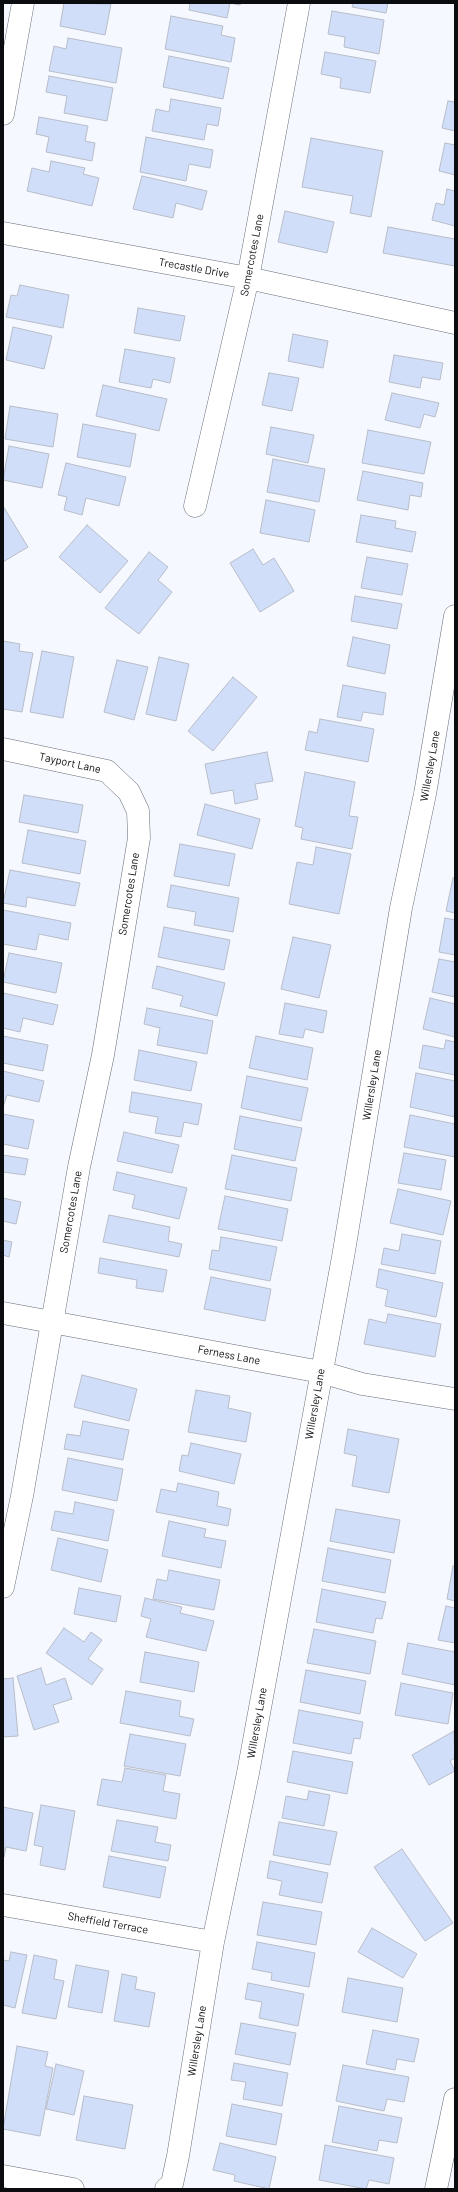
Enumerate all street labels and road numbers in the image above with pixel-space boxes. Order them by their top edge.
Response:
street label: Somercotes Lane [238,213,266,297]
street label: Trecastle Drive [158,255,230,281]
street label: Willersley Lane [417,730,443,802]
street label: Tayport Lane [38,750,102,776]
street label: Somercotes Lane [116,852,142,936]
street label: Willersley Lane [360,1049,384,1121]
street label: Somercotes Lane [57,1170,85,1254]
street label: Ferness Lane [197,1342,261,1368]
street label: Willersley Lane [302,1368,328,1440]
street label: Willersley Lane [244,1687,270,1759]
street label: Sheffield Terrace [67,1909,149,1937]
street label: Willersley Lane [185,2005,209,2077]

